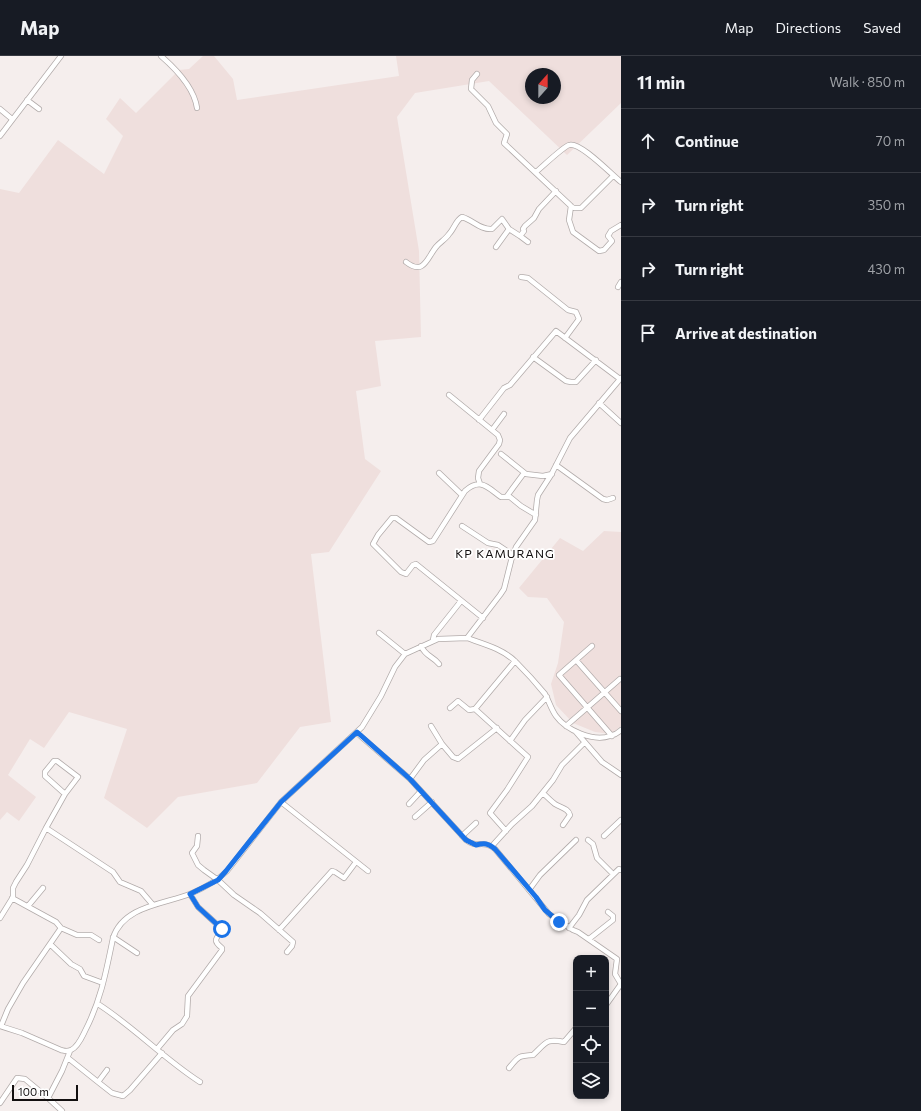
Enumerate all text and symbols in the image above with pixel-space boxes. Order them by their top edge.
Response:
text: Map [20,16,59,39]
text: Map [725,19,754,36]
text: Directions [776,19,841,36]
text: Saved [863,19,901,36]
north arrow [525,68,561,104]
text: 11 min [637,72,685,93]
text: Walk · 850 m [830,74,905,90]
icon: ahead [637,130,659,152]
text: Continue [675,132,739,150]
text: 70 m [876,133,905,149]
icon: right [637,194,659,216]
text: Turn right [675,196,744,214]
text: 350 m [868,197,905,213]
icon: right [637,258,659,280]
text: Turn right [675,260,744,278]
text: 430 m [867,261,905,277]
icon: arrive [637,322,659,344]
text: Arrive at destination [675,324,817,342]
district label: KP KAMURANG [455,546,555,560]
route end [550,913,568,931]
route start [213,920,231,938]
map controls [573,955,609,1099]
button: + [573,955,609,991]
button: − [573,991,609,1027]
button: locate [573,1027,609,1063]
button: layers [573,1063,609,1099]
scale bar [12,1083,78,1102]
text: 100 m [18,1085,49,1098]

